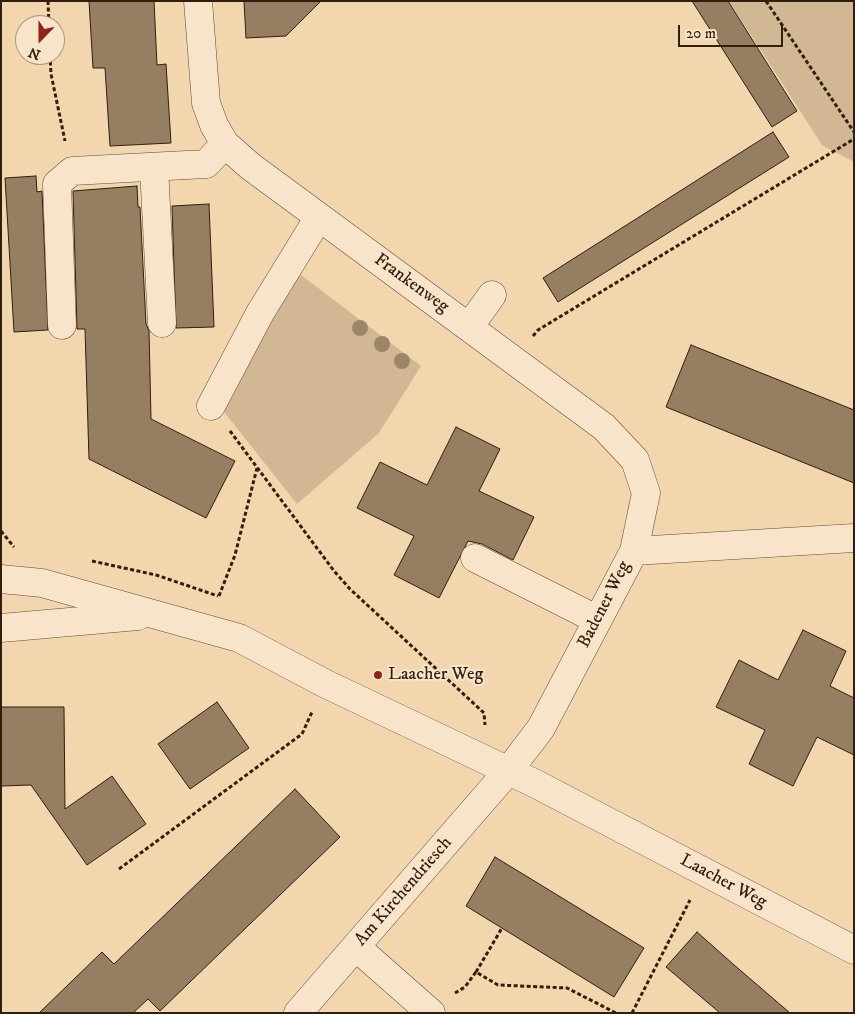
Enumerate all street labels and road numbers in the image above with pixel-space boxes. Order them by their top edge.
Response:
street label: Frankenweg [369,250,453,318]
street label: Badener Weg [574,558,636,652]
street label: Am Kirchendriesch [351,833,457,951]
street label: Laacher Weg [676,850,770,914]

